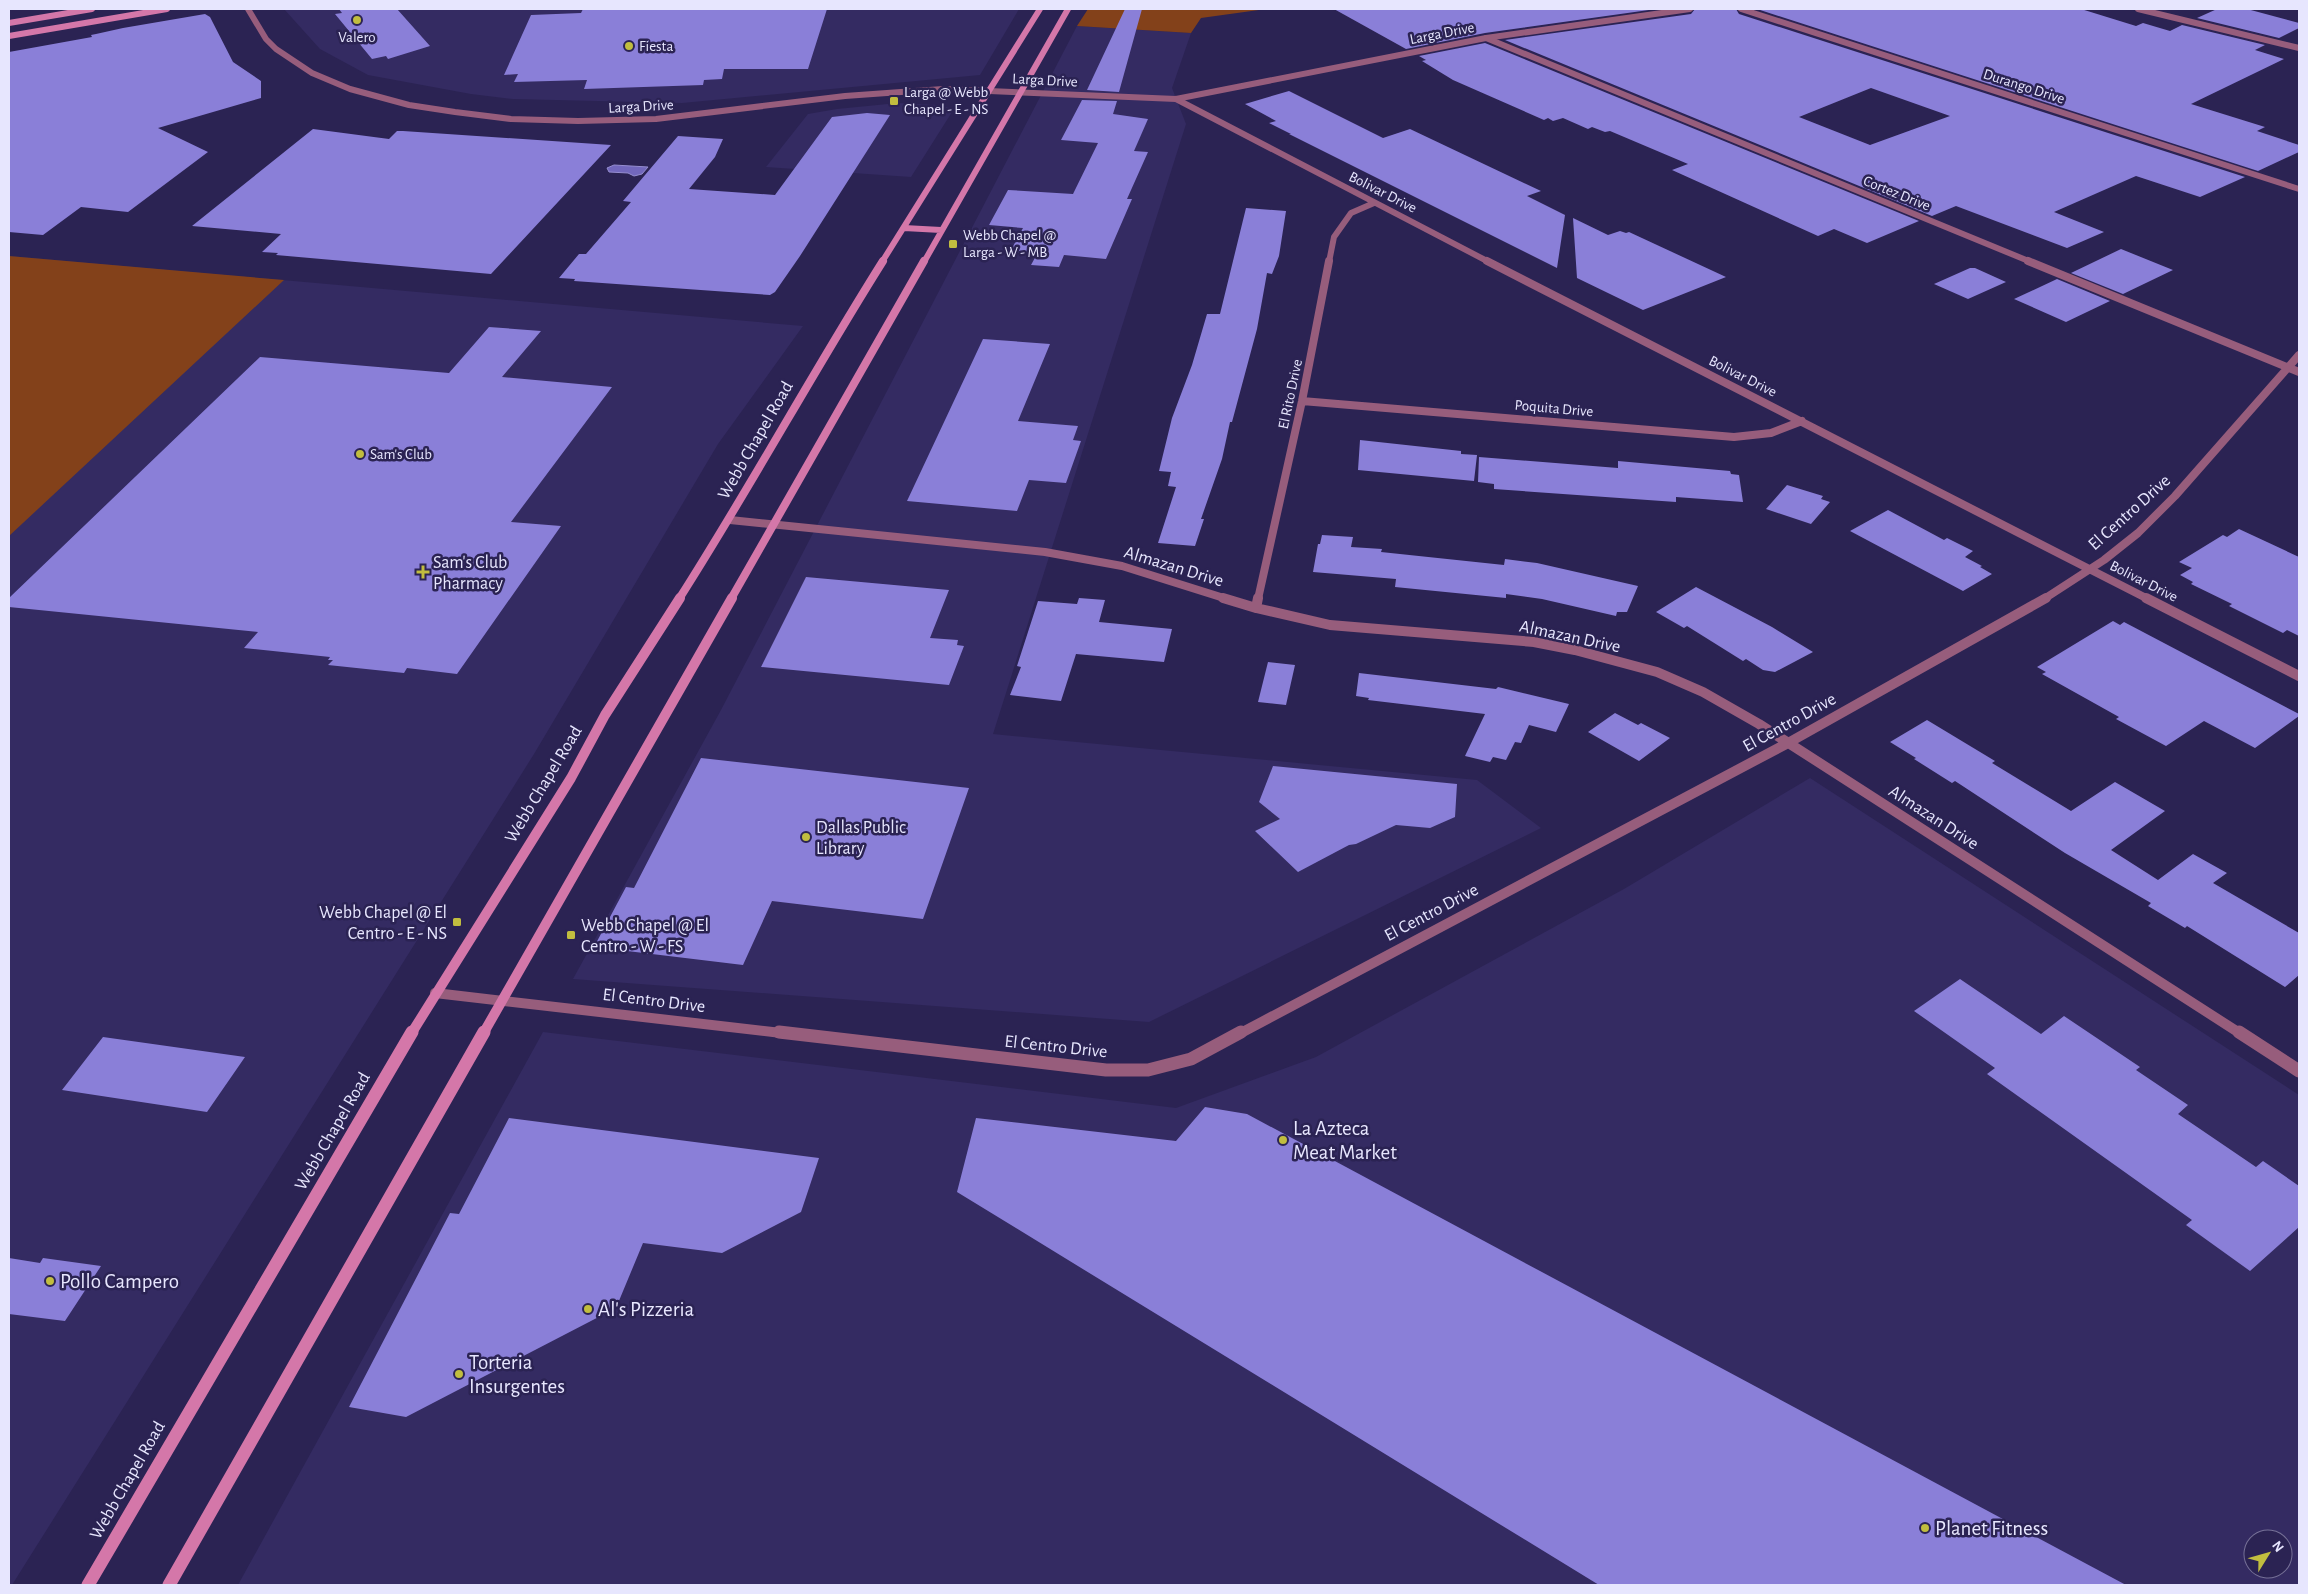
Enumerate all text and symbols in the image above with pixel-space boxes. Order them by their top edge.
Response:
marker: Valero [351,14,363,26]
street label: Larga Drive [1408,20,1476,47]
place label: Valero [338,30,376,45]
place label: Fiesta [639,39,673,54]
marker: Fiesta [623,40,635,52]
street label: Durango Drive [1981,66,2067,107]
street label: Larga Drive [1012,71,1078,90]
place label: Larga @ Webb Chapel - E - NS [904,85,989,117]
marker: Larga @ Webb Chapel - E - NS [888,95,900,107]
street label: Larga Drive [608,97,674,116]
street label: Bolivar Drive [1346,169,1419,216]
street label: Cortez Drive [1861,173,1933,214]
place label: Webb Chapel @ Larga - W - MB [963,228,1056,260]
marker: Webb Chapel @ Larga - W - MB [947,238,959,250]
street label: Bolivar Drive [1706,353,1779,400]
street label: El Rito Drive [1276,358,1305,430]
street label: Webb Chapel Road [715,379,797,502]
street label: Poquita Drive [1514,398,1594,419]
place label: Sam's Club [370,447,432,462]
marker: Sam's Club [354,448,366,460]
street label: El Centro Drive [2085,471,2174,554]
street label: Almazan Drive [1122,543,1226,591]
place label: Sam's Club Pharmacy [433,554,507,593]
street label: Bolivar Drive [2107,558,2180,605]
marker: Sam's Club Pharmacy [417,566,429,578]
street label: Almazan Drive [1518,617,1622,656]
street label: El Centro Drive [1740,690,1839,756]
street label: Webb Chapel Road [502,723,586,846]
street label: Almazan Drive [1885,782,1981,853]
place label: Dallas Public Library [816,819,906,858]
marker: Dallas Public Library [800,831,812,843]
street label: El Centro Drive [1382,881,1481,945]
place label: Webb Chapel @ El Centro - E - NS [319,904,447,943]
marker: Webb Chapel @ El Centro - E - NS [451,916,463,928]
place label: Webb Chapel @ El Centro - W - FS [581,917,709,956]
marker: Webb Chapel @ El Centro - W - FS [565,929,577,941]
street label: El Centro Drive [601,986,706,1016]
street label: El Centro Drive [1004,1033,1108,1061]
street label: Webb Chapel Road [292,1070,374,1193]
place label: La Azteca Meat Market [1293,1118,1397,1163]
marker: La Azteca Meat Market [1277,1134,1289,1146]
place label: Pollo Campero [60,1271,179,1292]
marker: Pollo Campero [44,1275,56,1287]
place label: Al's Pizzeria [598,1299,695,1320]
marker: Al's Pizzeria [582,1303,594,1315]
place label: Torteria Insurgentes [469,1352,565,1397]
marker: Torteria Insurgentes [453,1368,465,1380]
street label: Webb Chapel Road [87,1419,169,1542]
place label: Planet Fitness [1935,1518,2048,1539]
marker: Planet Fitness [1919,1522,1931,1534]
north arrow [2243,1529,2293,1579]
text: N [2269,1539,2286,1555]

